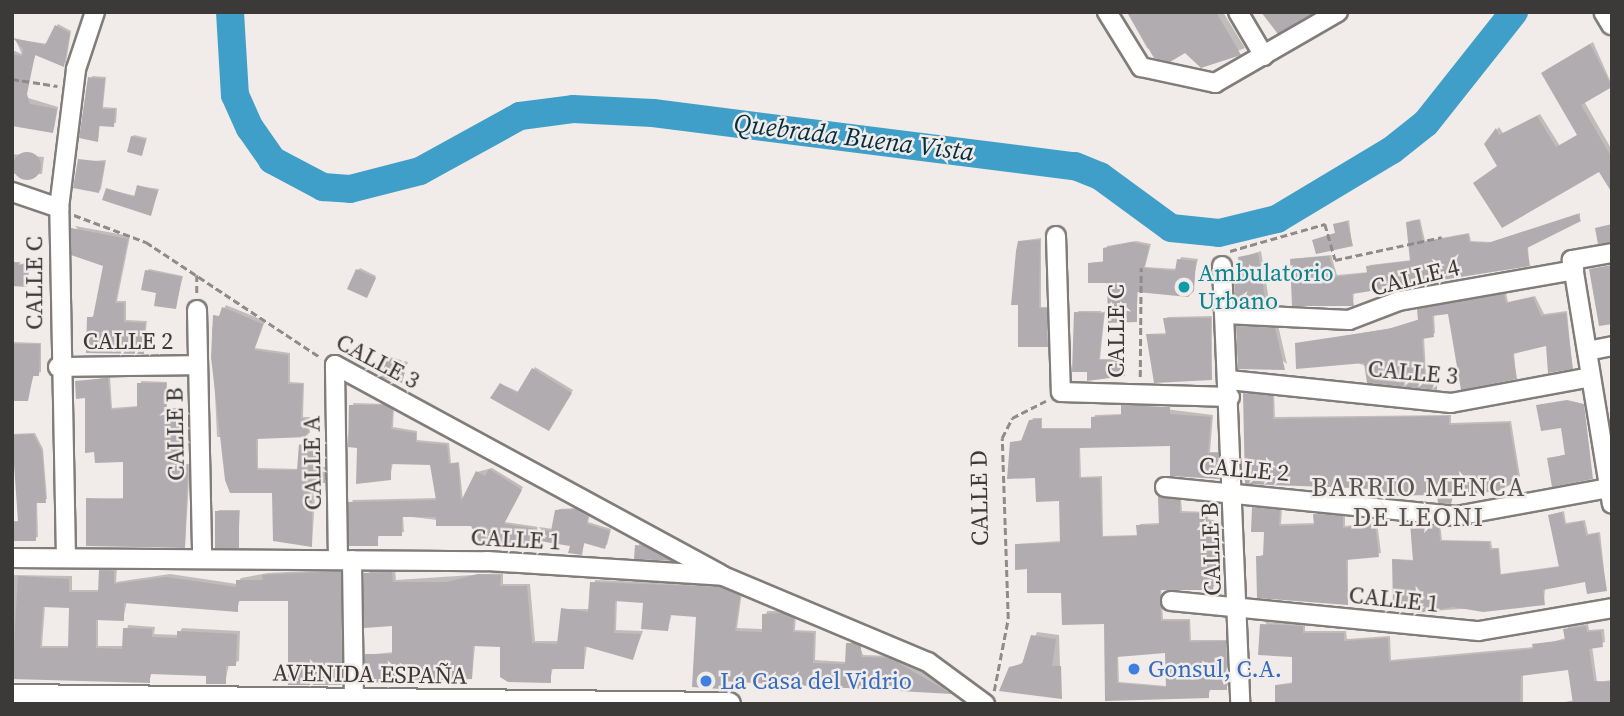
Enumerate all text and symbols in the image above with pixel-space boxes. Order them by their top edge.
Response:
water label: Quebrada Buena Vista [732,108,976,168]
street label: CALLE C [20,236,48,330]
street label: CALLE 4 [1368,252,1462,302]
place label: Ambulatorio Urbano [1198,259,1334,315]
marker: Ambulatorio Urbano [1176,279,1192,295]
street label: CALLE C [1102,284,1130,378]
street label: CALLE 2 [83,327,173,355]
street label: CALLE 3 [331,327,425,395]
street label: CALLE 3 [1367,354,1459,390]
street label: CALLE B [160,387,190,481]
street label: CALLE A [297,415,327,511]
street label: CALLE D [964,450,994,546]
street label: CALLE 2 [1198,451,1290,487]
district label: BARRIO MENCA DE LEONI [1313,472,1525,534]
street label: CALLE B [1195,502,1227,596]
street label: CALLE 1 [470,522,562,556]
street label: CALLE 1 [1347,580,1441,618]
place label: Gonsul, C.A. [1148,655,1282,683]
street label: AVENIDA ESPAÑA [272,658,468,690]
marker: Gonsul, C.A. [1126,661,1142,677]
place label: La Casa del Vidrio [720,667,913,695]
marker: La Casa del Vidrio [698,673,714,689]

